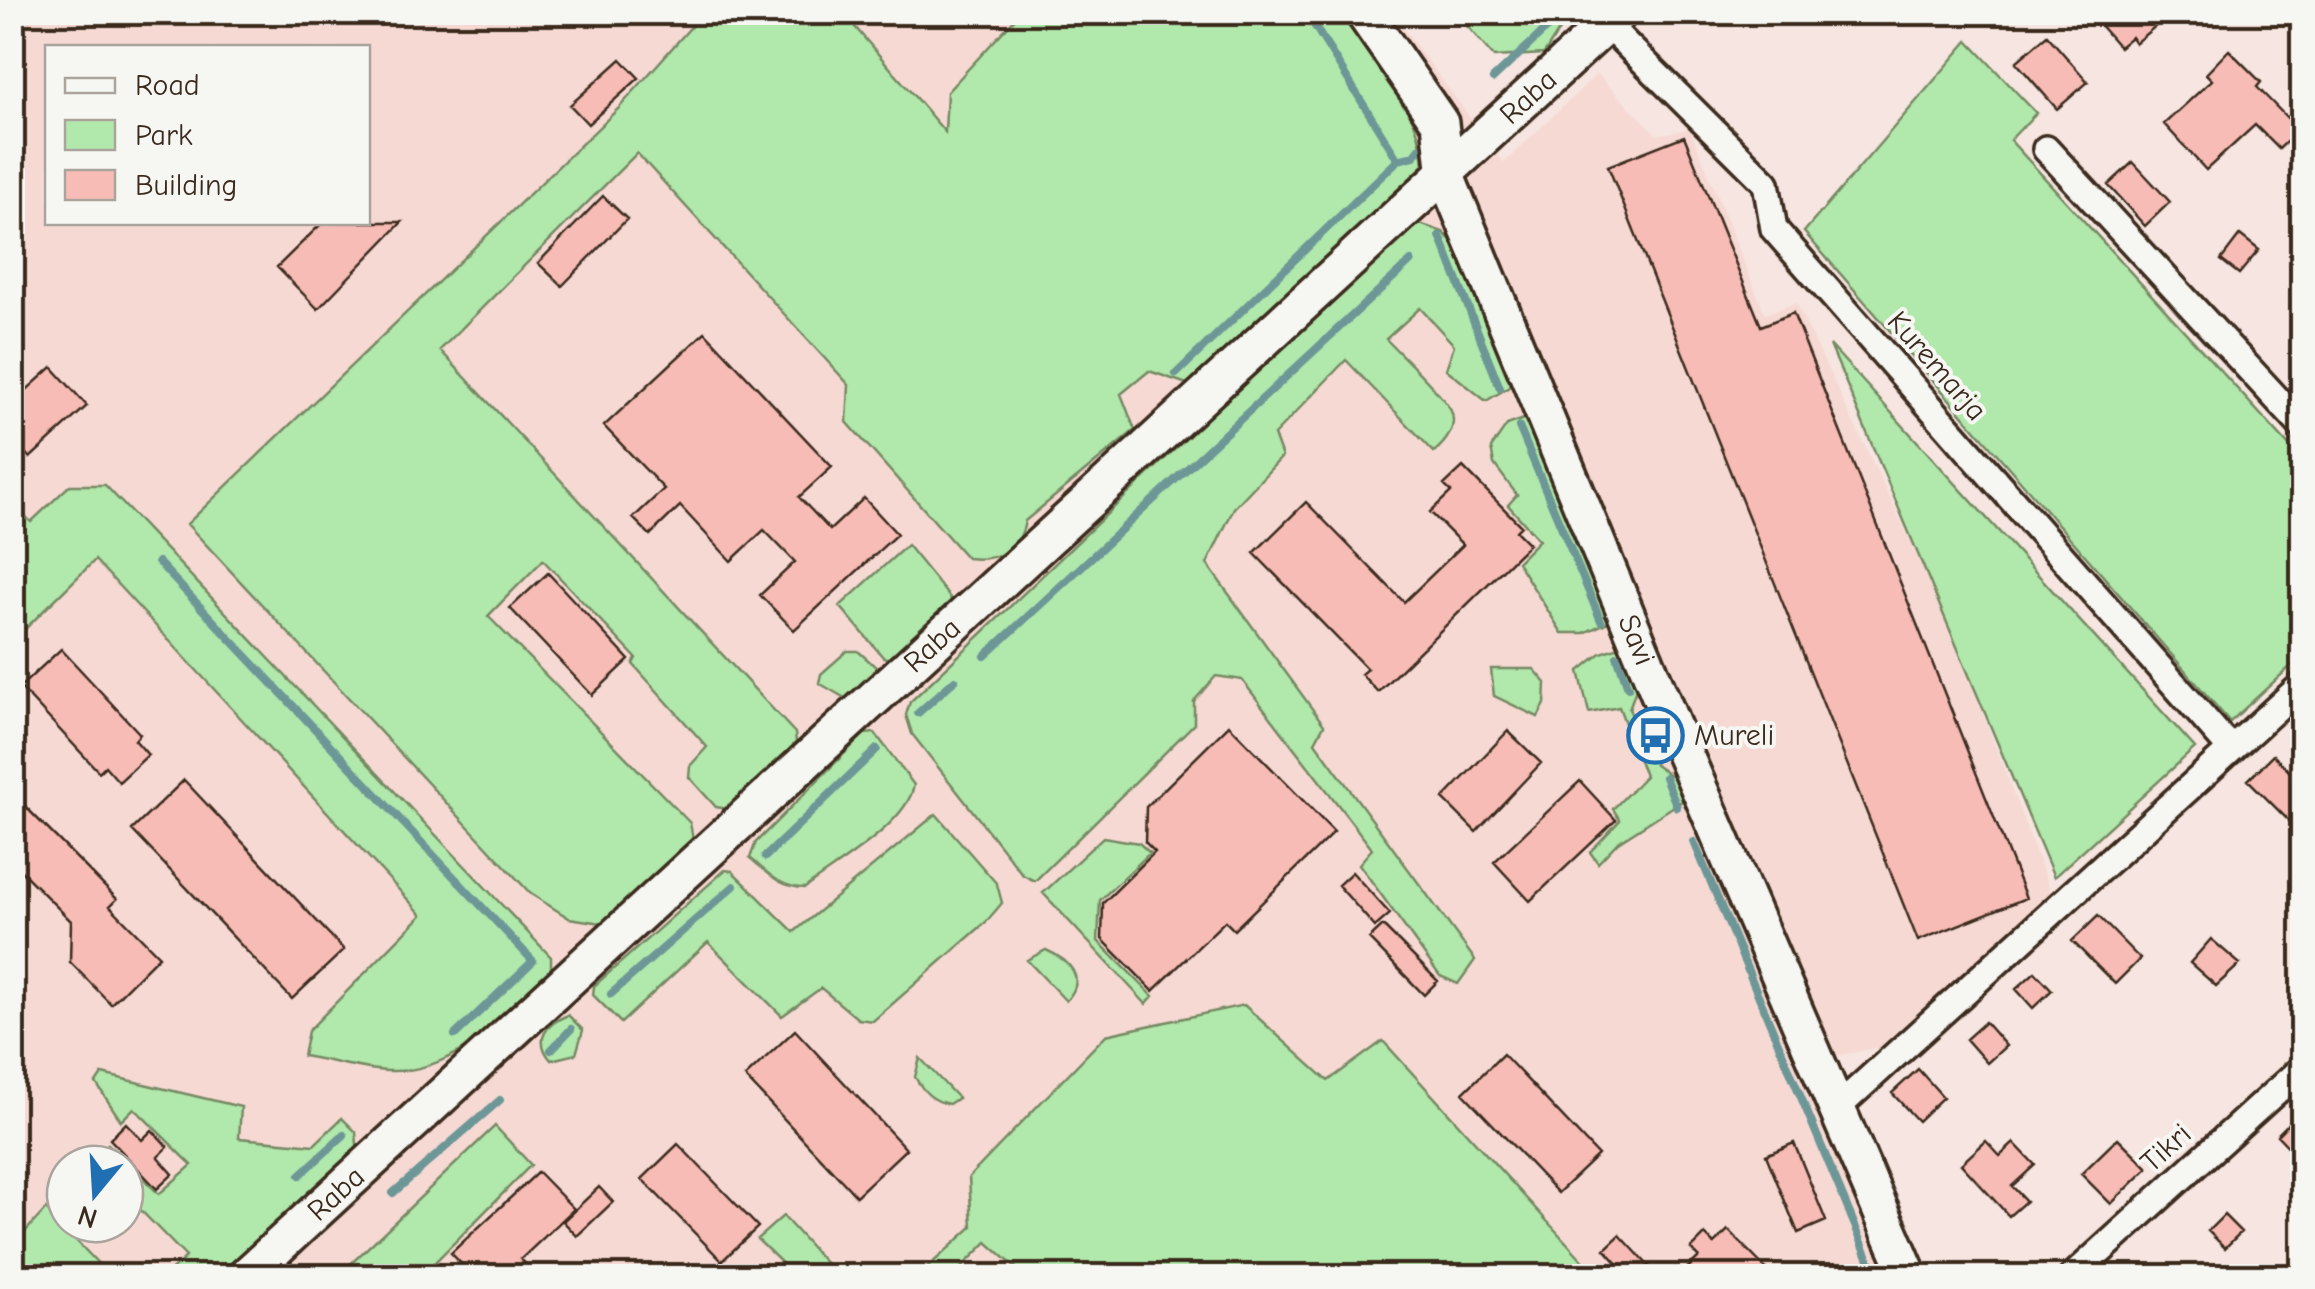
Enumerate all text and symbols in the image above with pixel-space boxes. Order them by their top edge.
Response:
legend [45,45,370,225]
street label: Raba [1492,62,1564,131]
text: Road [135,68,200,103]
text: Park [135,118,193,153]
text: Building [135,168,238,203]
street label: Kuremarja [1880,304,1994,428]
street label: Savi [1611,609,1663,670]
street label: Raba [896,610,968,680]
bus stop icon: Mureli [1625,705,1685,765]
place label: Mureli [1694,718,1774,753]
street label: Tikri [2134,1116,2198,1180]
north arrow [45,1144,145,1244]
street label: Raba [300,1159,371,1228]
text: N [74,1199,101,1235]

